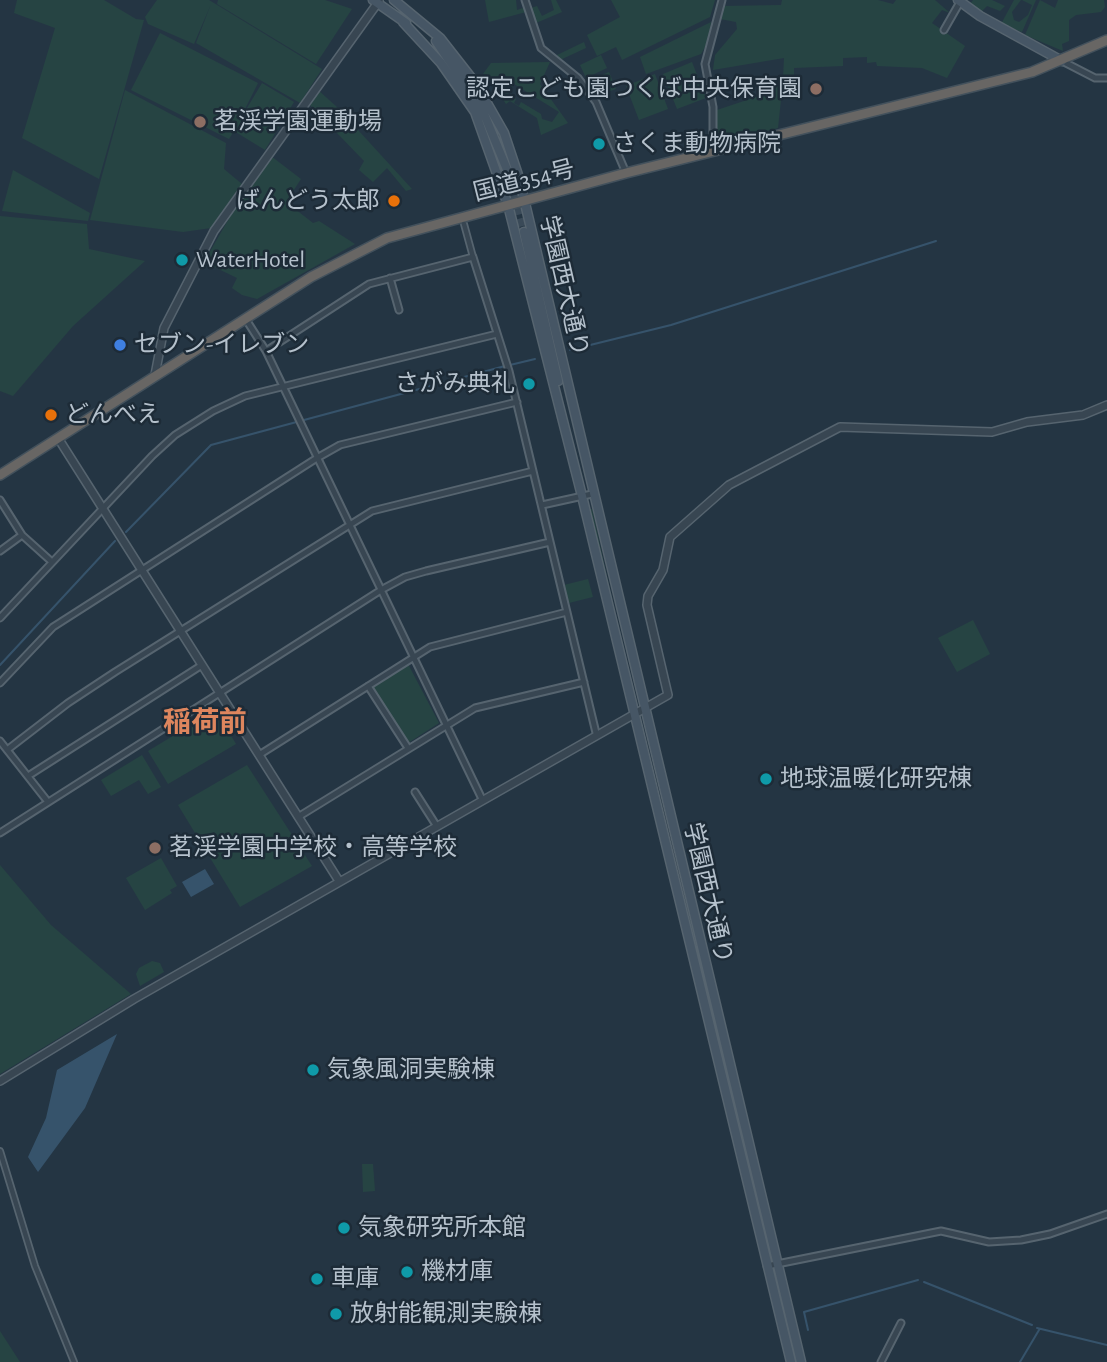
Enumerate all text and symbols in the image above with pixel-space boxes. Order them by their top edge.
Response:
place label: 認定こども園つくば中央保育園 [466,75,802,103]
marker: 認定こども園つくば中央保育園 [808,81,824,97]
place label: 茗渓学園運動場 [214,108,382,136]
marker: 茗渓学園運動場 [192,114,208,130]
place label: さくま動物病院 [613,130,781,158]
marker: さくま動物病院 [591,136,607,152]
street label: 国道354号 [470,155,578,207]
place label: ばんどう太郎 [236,187,380,215]
marker: ばんどう太郎 [386,193,402,209]
street label: 学園西大通り [534,213,594,359]
place label: WaterHotel [196,246,305,274]
marker: WaterHotel [174,252,190,268]
place label: セブン-イレブン [134,331,309,359]
marker: セブン-イレブン [112,337,128,353]
place label: さがみ典礼 [395,370,515,398]
marker: さがみ典礼 [521,376,537,392]
place label: どんべえ [65,401,161,429]
marker: どんべえ [43,407,59,423]
district label: 稲荷前 [163,706,247,740]
place label: 地球温暖化研究棟 [780,765,972,793]
marker: 地球温暖化研究棟 [758,771,774,787]
street label: 学園西大通り [678,820,738,966]
place label: 茗渓学園中学校・高等学校 [169,834,457,862]
marker: 茗渓学園中学校・高等学校 [147,840,163,856]
place label: 気象風洞実験棟 [327,1056,495,1084]
marker: 気象風洞実験棟 [305,1062,321,1078]
place label: 気象研究所本館 [358,1214,526,1242]
marker: 気象研究所本館 [336,1220,352,1236]
place label: 機材庫 [421,1258,493,1286]
marker: 機材庫 [399,1264,415,1280]
place label: 車庫 [331,1265,379,1293]
marker: 車庫 [309,1271,325,1287]
place label: 放射能観測実験棟 [350,1300,542,1328]
marker: 放射能観測実験棟 [328,1306,344,1322]

